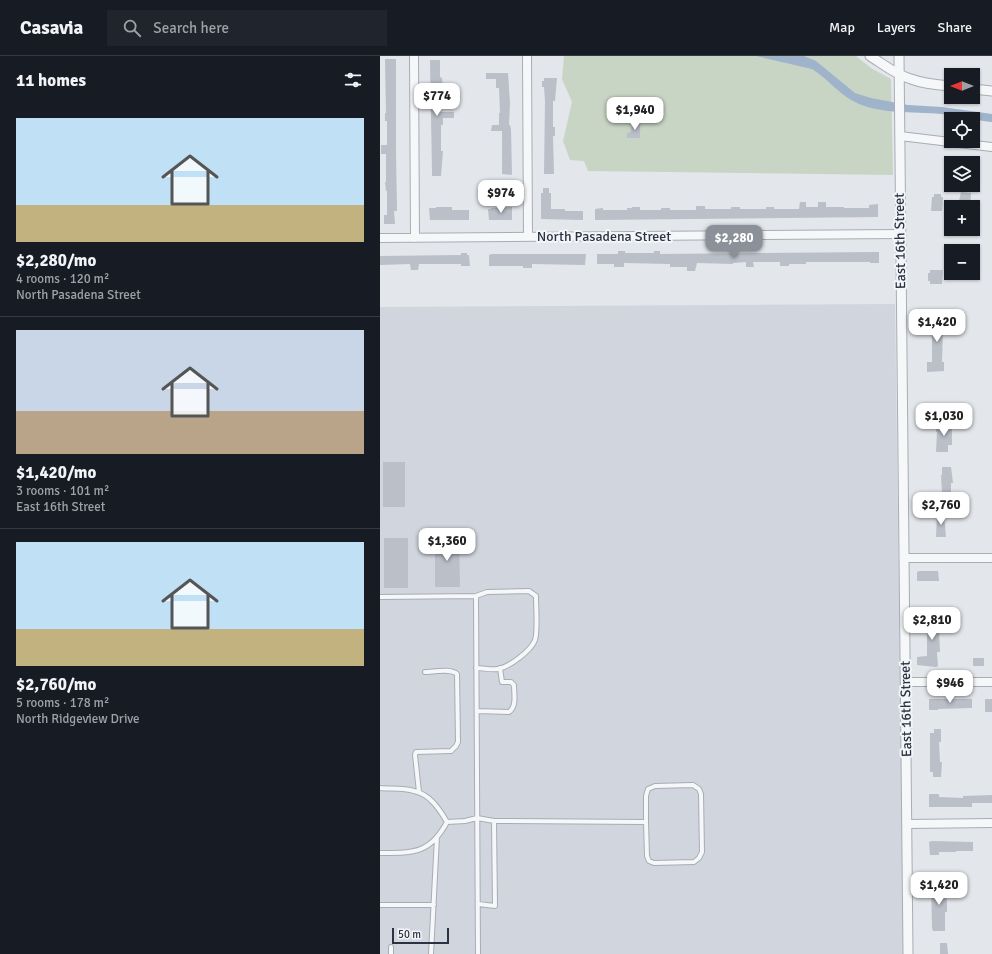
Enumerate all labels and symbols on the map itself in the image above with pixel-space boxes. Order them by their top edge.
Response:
north arrow [944,68,980,104]
pin: $774 [413,83,461,117]
pin: $1,940 [602,97,668,131]
pin: $974 [477,180,525,214]
street label: East 16th Street [891,193,909,289]
pin: $2,280 [701,225,767,259]
street label: North Pasadena Street [537,228,671,245]
pin: $1,420 [904,309,970,343]
pin: $1,030 [911,403,977,437]
pin: $2,760 [908,492,974,526]
pin: $1,360 [414,528,480,562]
pin: $2,810 [899,607,965,641]
street label: East 16th Street [897,661,915,757]
pin: $946 [926,670,974,704]
pin: $1,420 [906,872,972,906]
scale bar [392,926,449,945]

